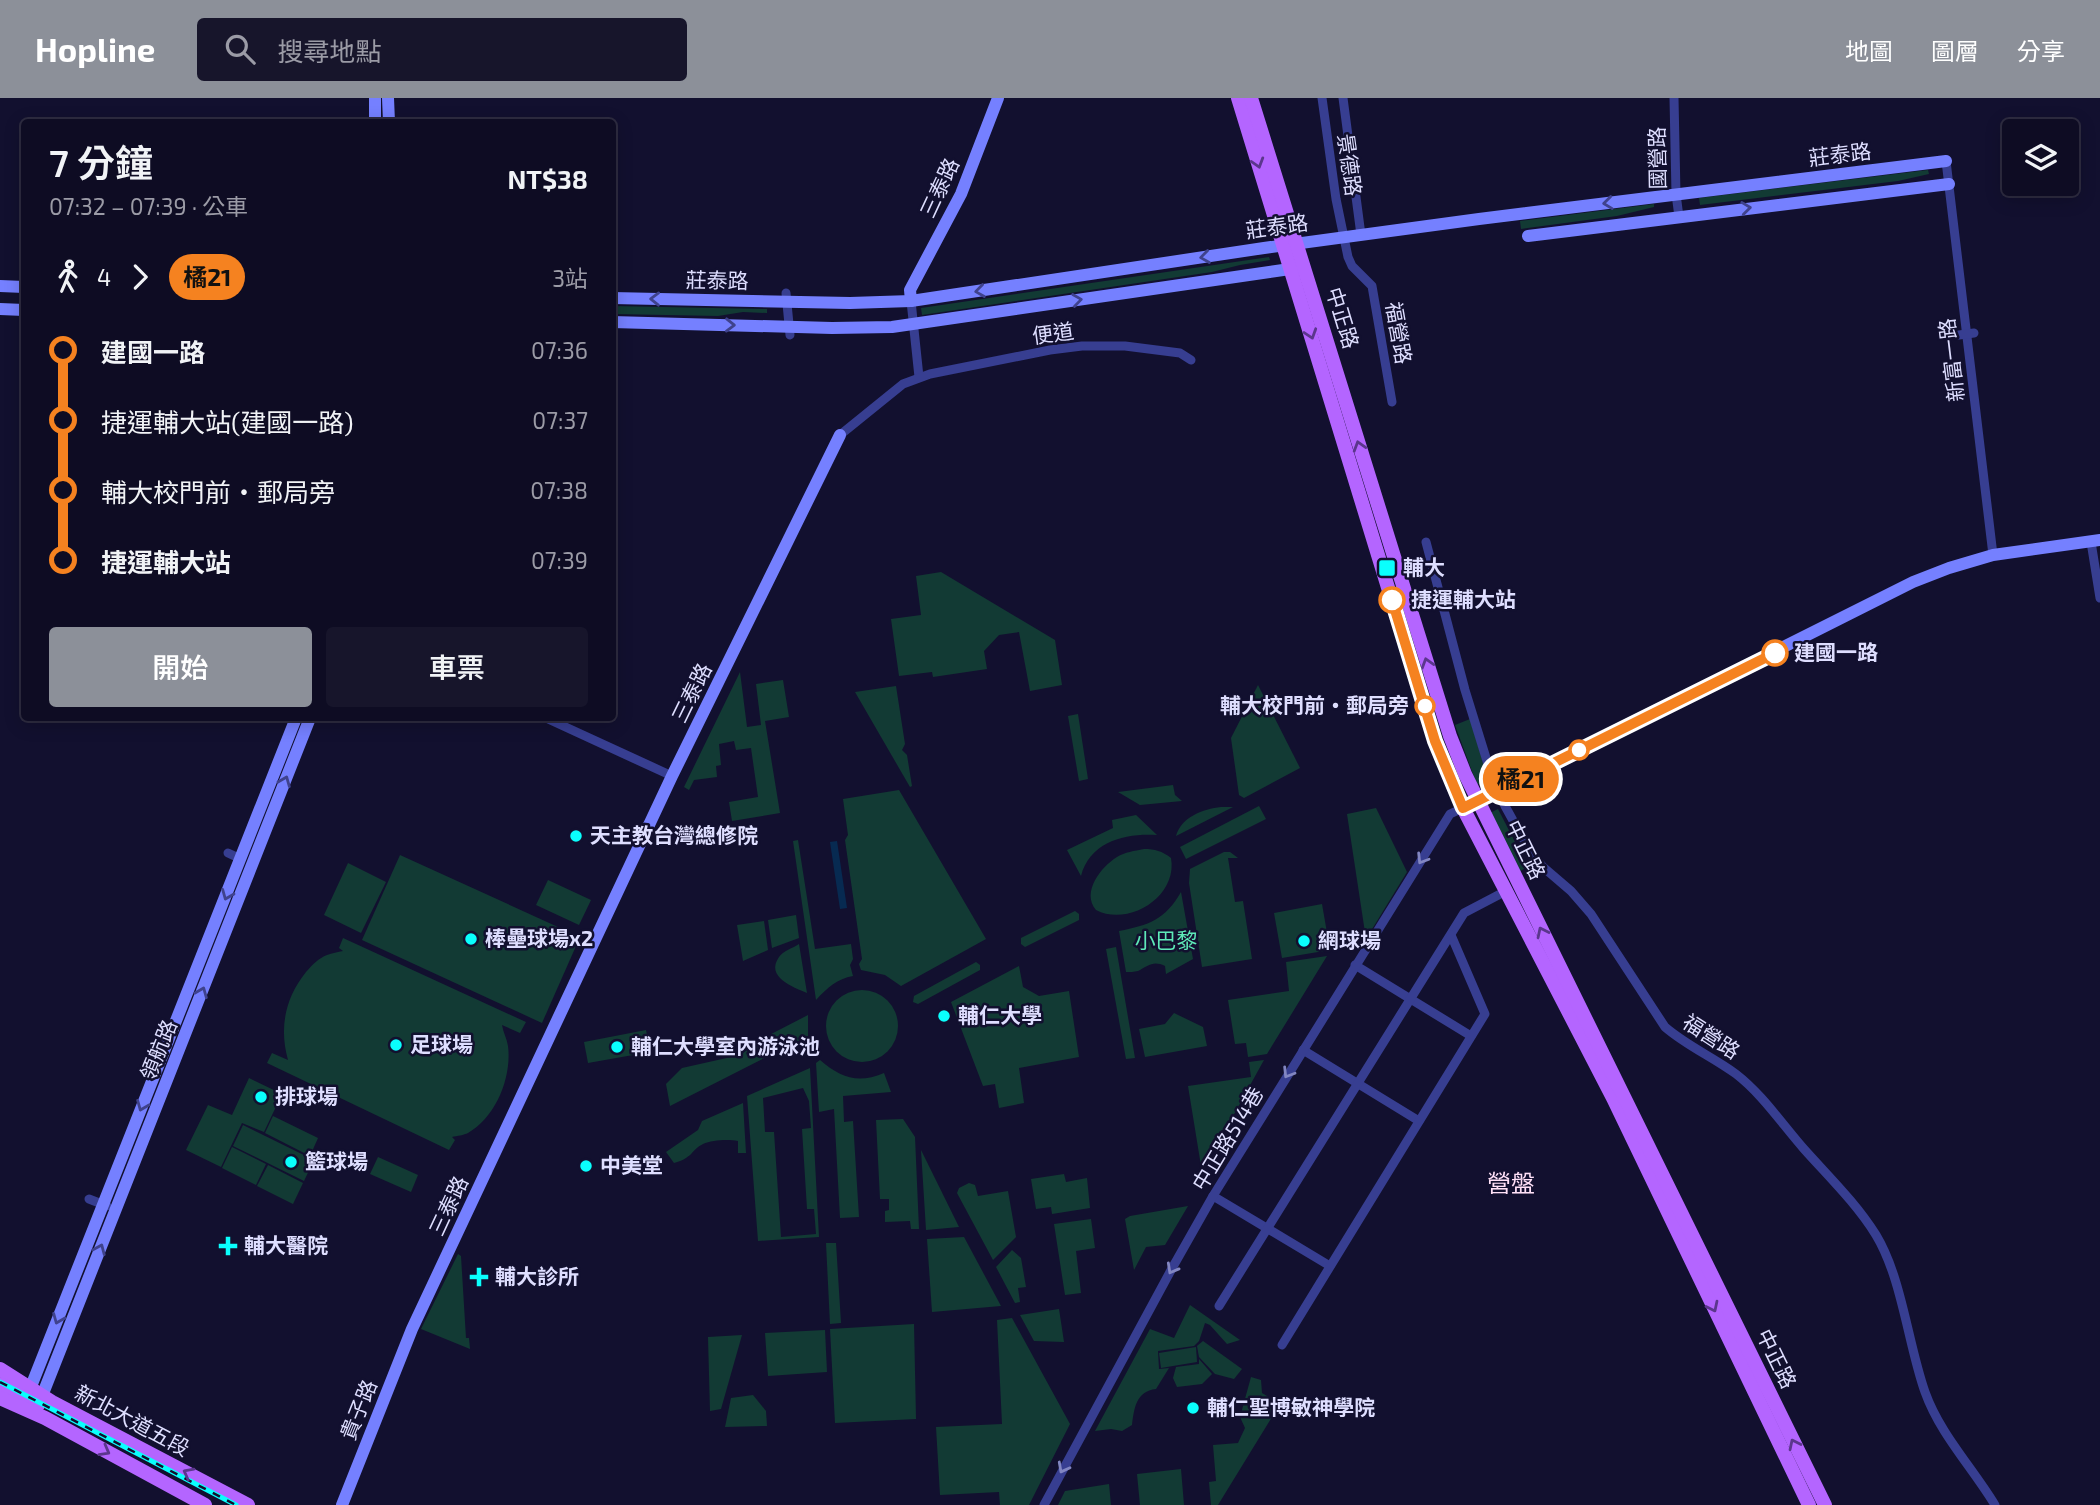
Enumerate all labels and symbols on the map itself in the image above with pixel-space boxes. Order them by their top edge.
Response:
street label: 國營路 [1643,126,1670,190]
street label: 景德路 [1334,132,1367,198]
street label: 莊泰路 [1807,137,1873,170]
street label: 三泰路 [914,154,963,221]
one-way arrow [1250,157,1265,169]
one-way arrow [1602,195,1614,210]
one-way arrow [1740,201,1752,216]
street label: 莊泰路 [1244,209,1310,242]
one-way arrow [1199,249,1211,264]
street label: 莊泰路 [685,266,749,293]
one-way arrow [974,283,986,298]
street label: 中正路 [1322,284,1365,351]
one-way arrow [650,291,660,307]
one-way arrow [1071,293,1083,308]
street label: 福營路 [1382,300,1417,366]
one-way arrow [724,317,735,332]
street label: 便道 [1030,317,1075,348]
street label: 新富一路 [1933,317,1968,403]
one-way arrow [1303,327,1317,340]
one-way arrow [1353,440,1367,453]
place label: 輔大 [1403,554,1445,579]
marker: 輔大 [1377,558,1397,578]
place label: 捷運輔大站 [1411,586,1516,611]
marker: 捷運輔大站 [1379,587,1405,613]
place label: 建國一路 [1794,639,1878,664]
marker: 建國一路 [1762,640,1788,666]
one-way arrow [1421,657,1436,669]
street label: 三泰路 [666,659,716,726]
place label: 輔大校門前・郵局旁 [1220,692,1409,717]
marker: 輔大校門前・郵局旁 [1415,696,1435,716]
unlabelled marker [1569,740,1589,760]
line badge: 橘21 [1481,756,1561,802]
one-way arrow [277,775,291,787]
street label: 中正路 [1501,816,1551,883]
place label: 天主教台灣總修院 [590,822,758,847]
marker: 天主教台灣總修院 [568,828,584,844]
one-way arrow [1417,852,1430,865]
one-way arrow [221,888,235,900]
place label: 棒壘球場x2 [485,925,593,950]
park label: 小巴黎 [1135,927,1198,952]
place label: 網球場 [1318,927,1381,952]
one-way arrow [1537,927,1551,939]
marker: 棒壘球場x2 [463,931,479,947]
marker: 網球場 [1296,933,1312,949]
one-way arrow [193,987,207,999]
place label: 輔仁大學 [958,1002,1042,1027]
marker: 輔仁大學 [936,1008,952,1024]
street label: 福營路 [1679,1008,1745,1063]
street label: 領航路 [134,1016,181,1083]
place label: 足球場 [410,1031,473,1056]
place label: 輔仁大學室內游泳池 [631,1033,820,1058]
marker: 足球場 [388,1037,404,1053]
marker: 輔仁大學室內游泳池 [609,1039,625,1055]
one-way arrow [1284,1066,1297,1079]
street label: 中正路514巷 [1186,1082,1267,1195]
place label: 排球場 [275,1083,338,1108]
marker: 排球場 [253,1089,269,1105]
one-way arrow [137,1100,151,1112]
place label: 籃球場 [305,1148,368,1173]
place label: 中美堂 [600,1152,663,1177]
marker: 籃球場 [283,1154,299,1170]
marker: 中美堂 [578,1158,594,1174]
district label: 營盤 [1487,1168,1535,1197]
street label: 三泰路 [423,1172,472,1239]
place label: 輔大醫院 [244,1232,328,1257]
marker: 輔大醫院 [218,1236,238,1256]
one-way arrow [91,1244,105,1256]
one-way arrow [1167,1261,1180,1274]
place label: 輔大診所 [495,1263,579,1288]
marker: 輔大診所 [469,1267,489,1287]
one-way arrow [1705,1300,1719,1312]
one-way arrow [53,1312,67,1324]
street label: 中正路 [1752,1325,1802,1392]
street label: 貴子路 [334,1376,381,1443]
street label: 新北大道五段 [71,1379,194,1460]
place label: 輔仁聖博敏神學院 [1207,1394,1375,1419]
marker: 輔仁聖博敏神學院 [1185,1400,1201,1416]
one-way arrow [1789,1439,1803,1451]
one-way arrow [97,1443,110,1456]
one-way arrow [1058,1461,1071,1474]
one-way arrow [183,1468,195,1482]

